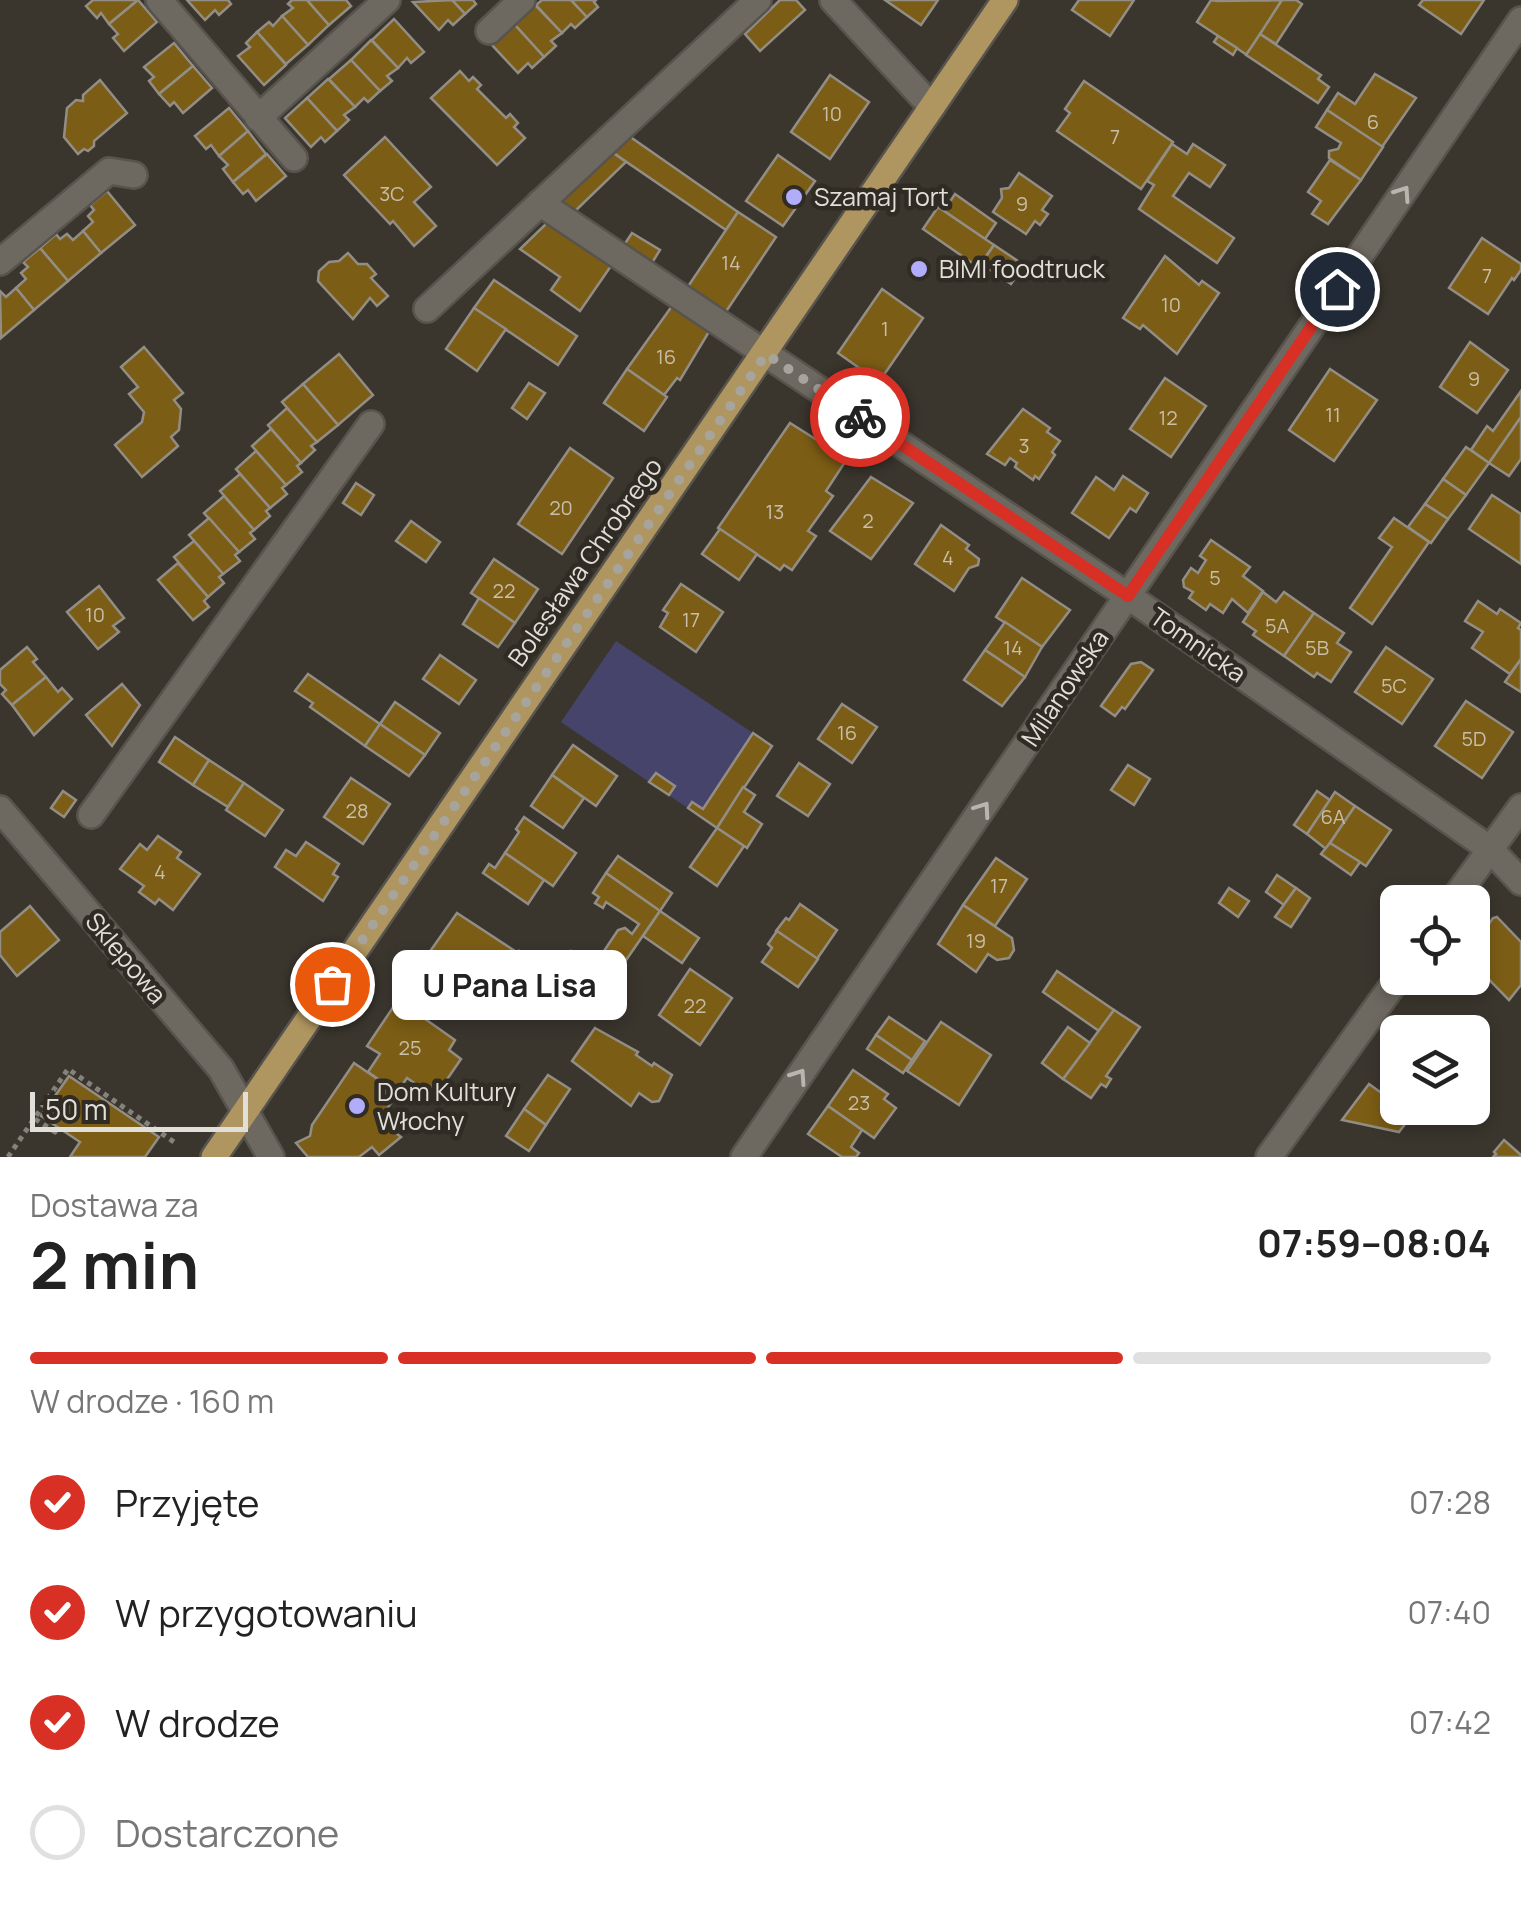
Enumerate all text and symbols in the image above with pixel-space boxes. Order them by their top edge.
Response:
house number: 10 [822,100,842,127]
house number: 6 [1367,108,1379,135]
house number: 7 [1110,123,1120,150]
place label: Szamaj Tort [814,179,949,214]
house number: 3C [379,180,405,207]
marker: Szamaj Tort [783,186,805,208]
one-way arrow [1390,186,1409,204]
house number: 9 [1016,190,1028,217]
pin [1295,247,1380,332]
house number: 14 [721,249,741,276]
place label: BIMI foodtruck [939,251,1105,286]
marker: BIMI foodtruck [908,258,930,280]
icon: home [1310,262,1365,317]
house number: 7 [1482,262,1492,289]
house number: 10 [1161,291,1181,318]
house number: 1 [881,315,889,342]
house number: 16 [656,343,676,370]
house number: 9 [1468,365,1480,392]
courier [810,367,910,467]
icon: bike [833,390,888,445]
house number: 11 [1325,401,1341,428]
house number: 12 [1158,404,1178,431]
house number: 3 [1018,432,1030,459]
street label: Bolesława Chrobrego [499,450,670,673]
house number: 20 [549,494,573,521]
house number: 13 [766,498,784,525]
house number: 2 [862,507,874,534]
house number: 4 [942,544,954,571]
house number: 5 [1209,564,1221,591]
house number: 22 [493,577,515,604]
street label: Tomnicka [1143,599,1253,690]
house number: 10 [85,601,105,628]
house number: 17 [682,606,700,633]
house number: 5A [1265,612,1289,639]
street label: Milanowska [1013,622,1116,753]
house number: 14 [1003,634,1023,661]
house number: 5B [1305,634,1329,661]
house number: 5C [1381,672,1407,699]
house number: 16 [837,719,857,746]
house number: 5D [1462,725,1486,752]
house number: 28 [345,797,369,824]
one-way arrow [971,801,989,820]
house number: 6A [1320,803,1346,830]
house number: 4 [154,858,166,885]
house number: 17 [990,872,1008,899]
map controls [1380,885,1490,1125]
button: locate [1380,885,1490,995]
street label: Sklepowa [78,905,175,1011]
house number: 19 [966,927,986,954]
pin [290,942,375,1027]
callout: U Pana Lisa [392,949,627,1019]
icon: bag [305,957,360,1012]
text: U Pana Lisa [422,963,597,1007]
house number: 22 [684,992,706,1019]
button: layers [1380,1015,1490,1125]
house number: 25 [399,1034,421,1061]
one-way arrow [786,1069,805,1087]
place label: Dom Kultury Włochy [377,1074,516,1138]
scale bar [30,1087,248,1132]
house number: 23 [848,1089,870,1116]
text: 50 m [45,1090,108,1128]
marker: Dom Kultury Włochy [346,1095,368,1117]
text: Dostawa za [30,1183,199,1227]
text: 07:59–08:04 [1257,1216,1491,1268]
text: 2 min [30,1220,199,1309]
text: W drodze · 160 m [30,1379,274,1423]
icon: check [30,1475,85,1530]
text: Przyjęte [115,1476,260,1528]
text: 07:28 [1409,1480,1491,1524]
icon: check [30,1585,85,1640]
text: W przygotowaniu [115,1586,418,1638]
text: 07:40 [1407,1590,1491,1634]
icon: check [30,1695,85,1750]
text: W drodze [115,1696,280,1748]
text: 07:42 [1409,1700,1491,1744]
text: Dostarczone [115,1806,339,1858]

